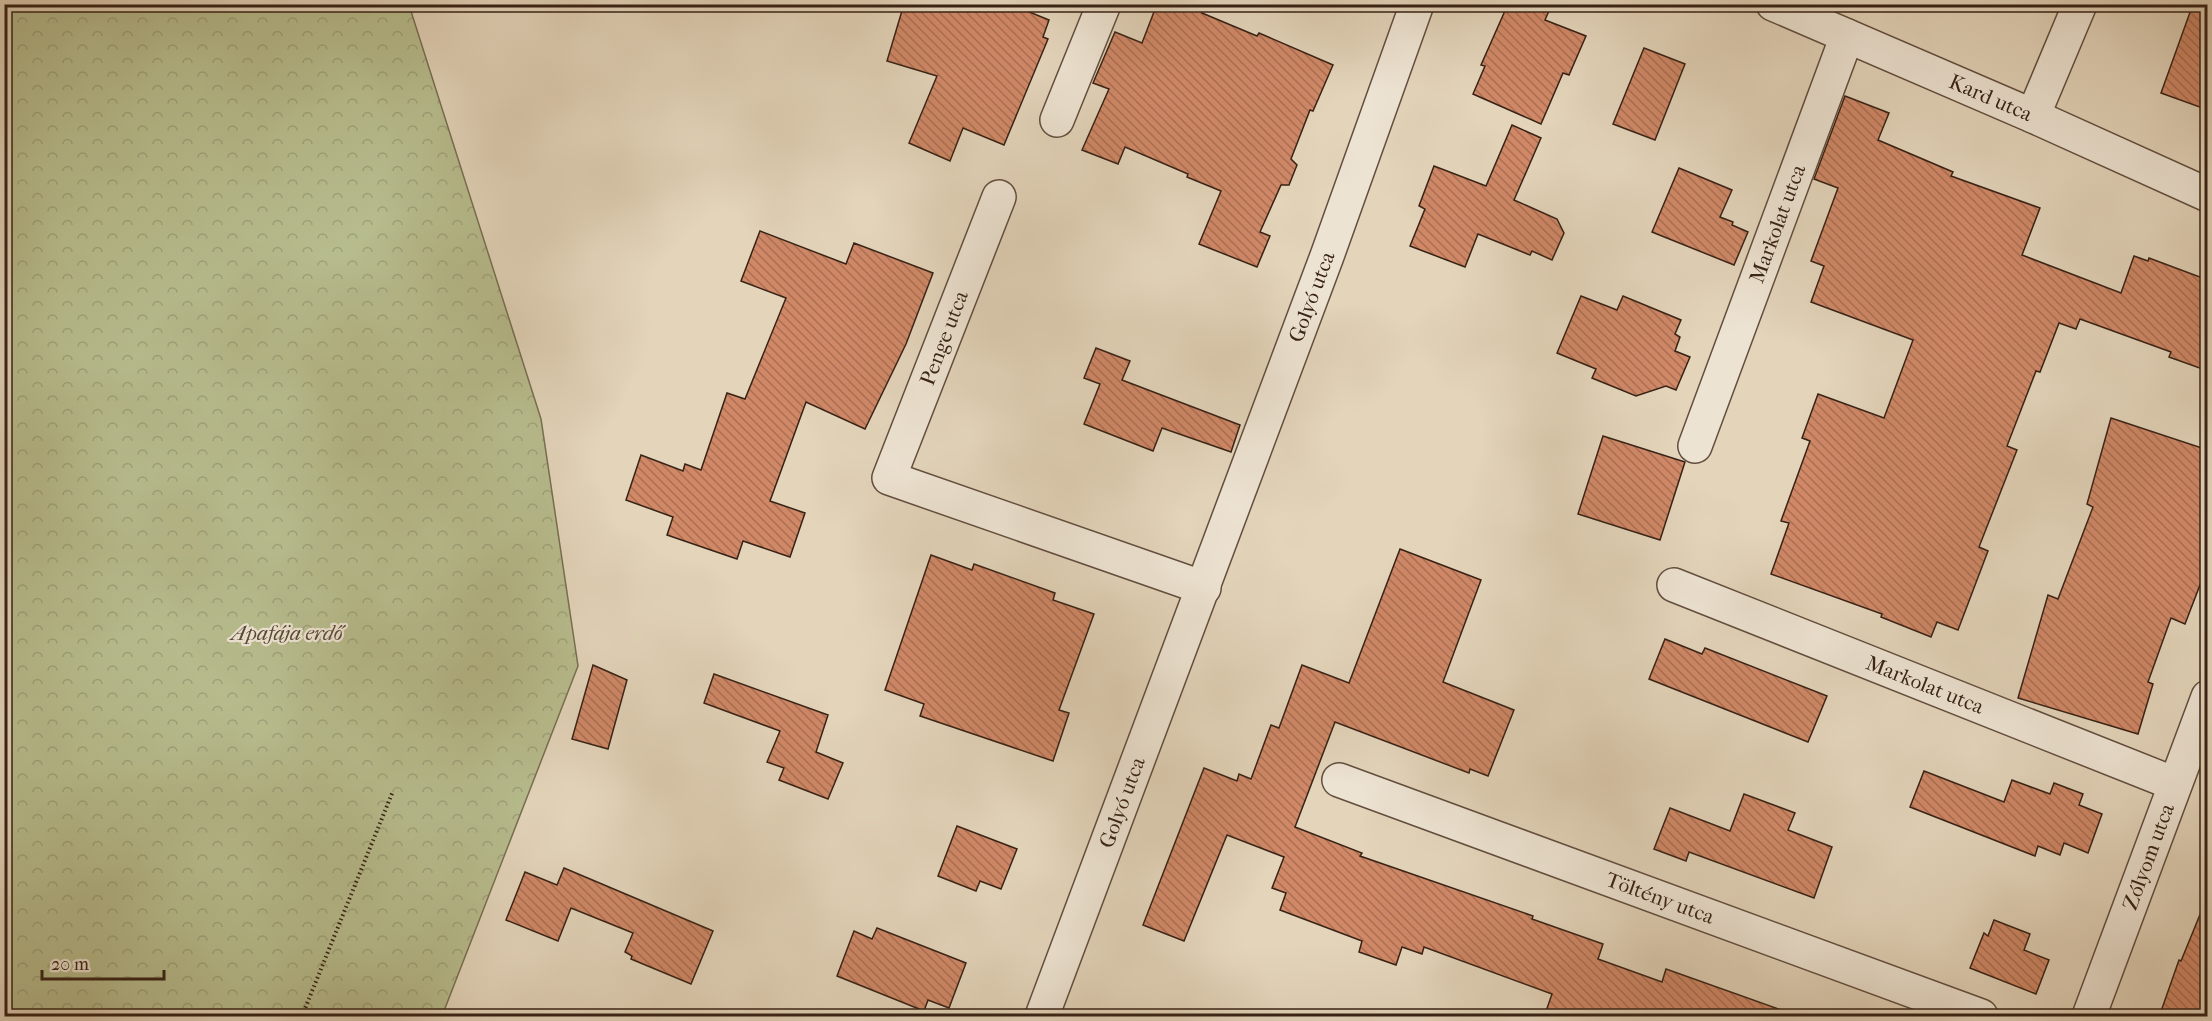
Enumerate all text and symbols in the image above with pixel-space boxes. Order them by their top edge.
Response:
street label: Kard utca [1945,69,2036,126]
street label: Markolat utca [1744,161,1810,286]
street label: Golyó utca [1284,248,1340,346]
street label: Penge utca [915,287,973,389]
park label: Apafája erdő [228,621,347,645]
street label: Markolat utca [1863,651,1987,719]
street label: Golyó utca [1094,754,1150,851]
street label: Zólyom utca [2118,800,2179,913]
street label: Töltény utca [1603,867,1718,929]
scale bar [42,943,164,981]
text: 20 m [51,954,89,975]

